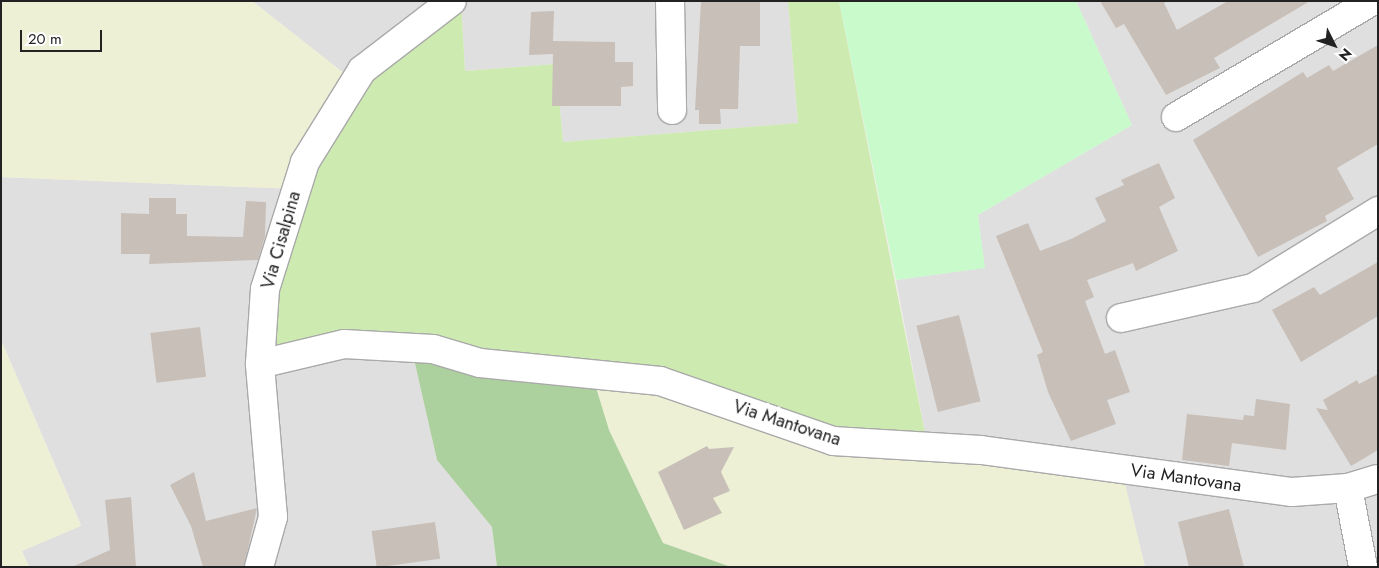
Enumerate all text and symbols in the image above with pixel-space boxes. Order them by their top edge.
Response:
scale bar [22,20,105,52]
north arrow [1309,20,1359,70]
text: 20 m [28,28,62,50]
text: N [1334,44,1357,66]
street label: Via Cisalpina [257,189,305,291]
street label: Via Mantovana [730,395,844,451]
street label: Via Mantovana [1129,460,1243,496]

